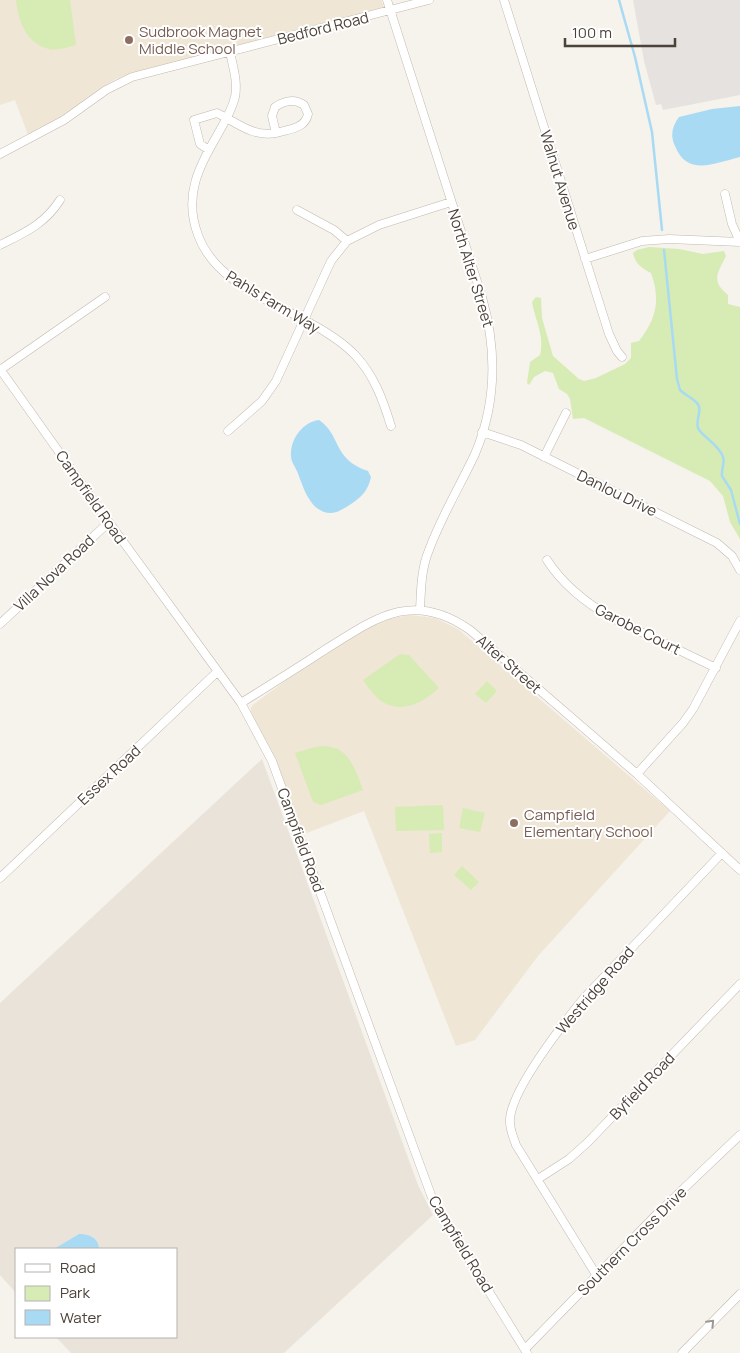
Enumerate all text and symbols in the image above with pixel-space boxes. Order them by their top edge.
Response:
street label: Bedford Road [275,7,371,49]
scale bar [565,15,675,47]
place label: Sudbrook Magnet Middle School [139,21,262,59]
text: 100 m [572,22,612,43]
marker: Sudbrook Magnet Middle School [123,34,135,46]
street label: Walnut Avenue [535,128,585,233]
street label: North Alter Street [443,206,499,330]
street label: Pahls Farm Way [222,266,324,338]
street label: Campfield Road [51,446,131,548]
street label: Danlou Drive [573,465,661,522]
street label: Villa Nova Road [9,530,99,616]
street label: Garobe Court [592,598,684,660]
street label: Alter Street [472,630,546,698]
street label: Essex Road [73,740,145,810]
street label: Campfield Road [272,785,330,895]
place label: Campfield Elementary School [524,804,653,842]
marker: Campfield Elementary School [508,817,520,829]
street label: Westridge Road [551,942,639,1038]
street label: Byfield Road [605,1048,679,1124]
street label: Southern Cross Drive [573,1182,691,1300]
street label: Campfield Road [424,1192,498,1296]
legend [15,1248,178,1338]
text: Road [60,1257,96,1278]
text: Park [60,1282,90,1303]
text: Water [60,1307,102,1328]
one-way arrow [705,1320,714,1329]

